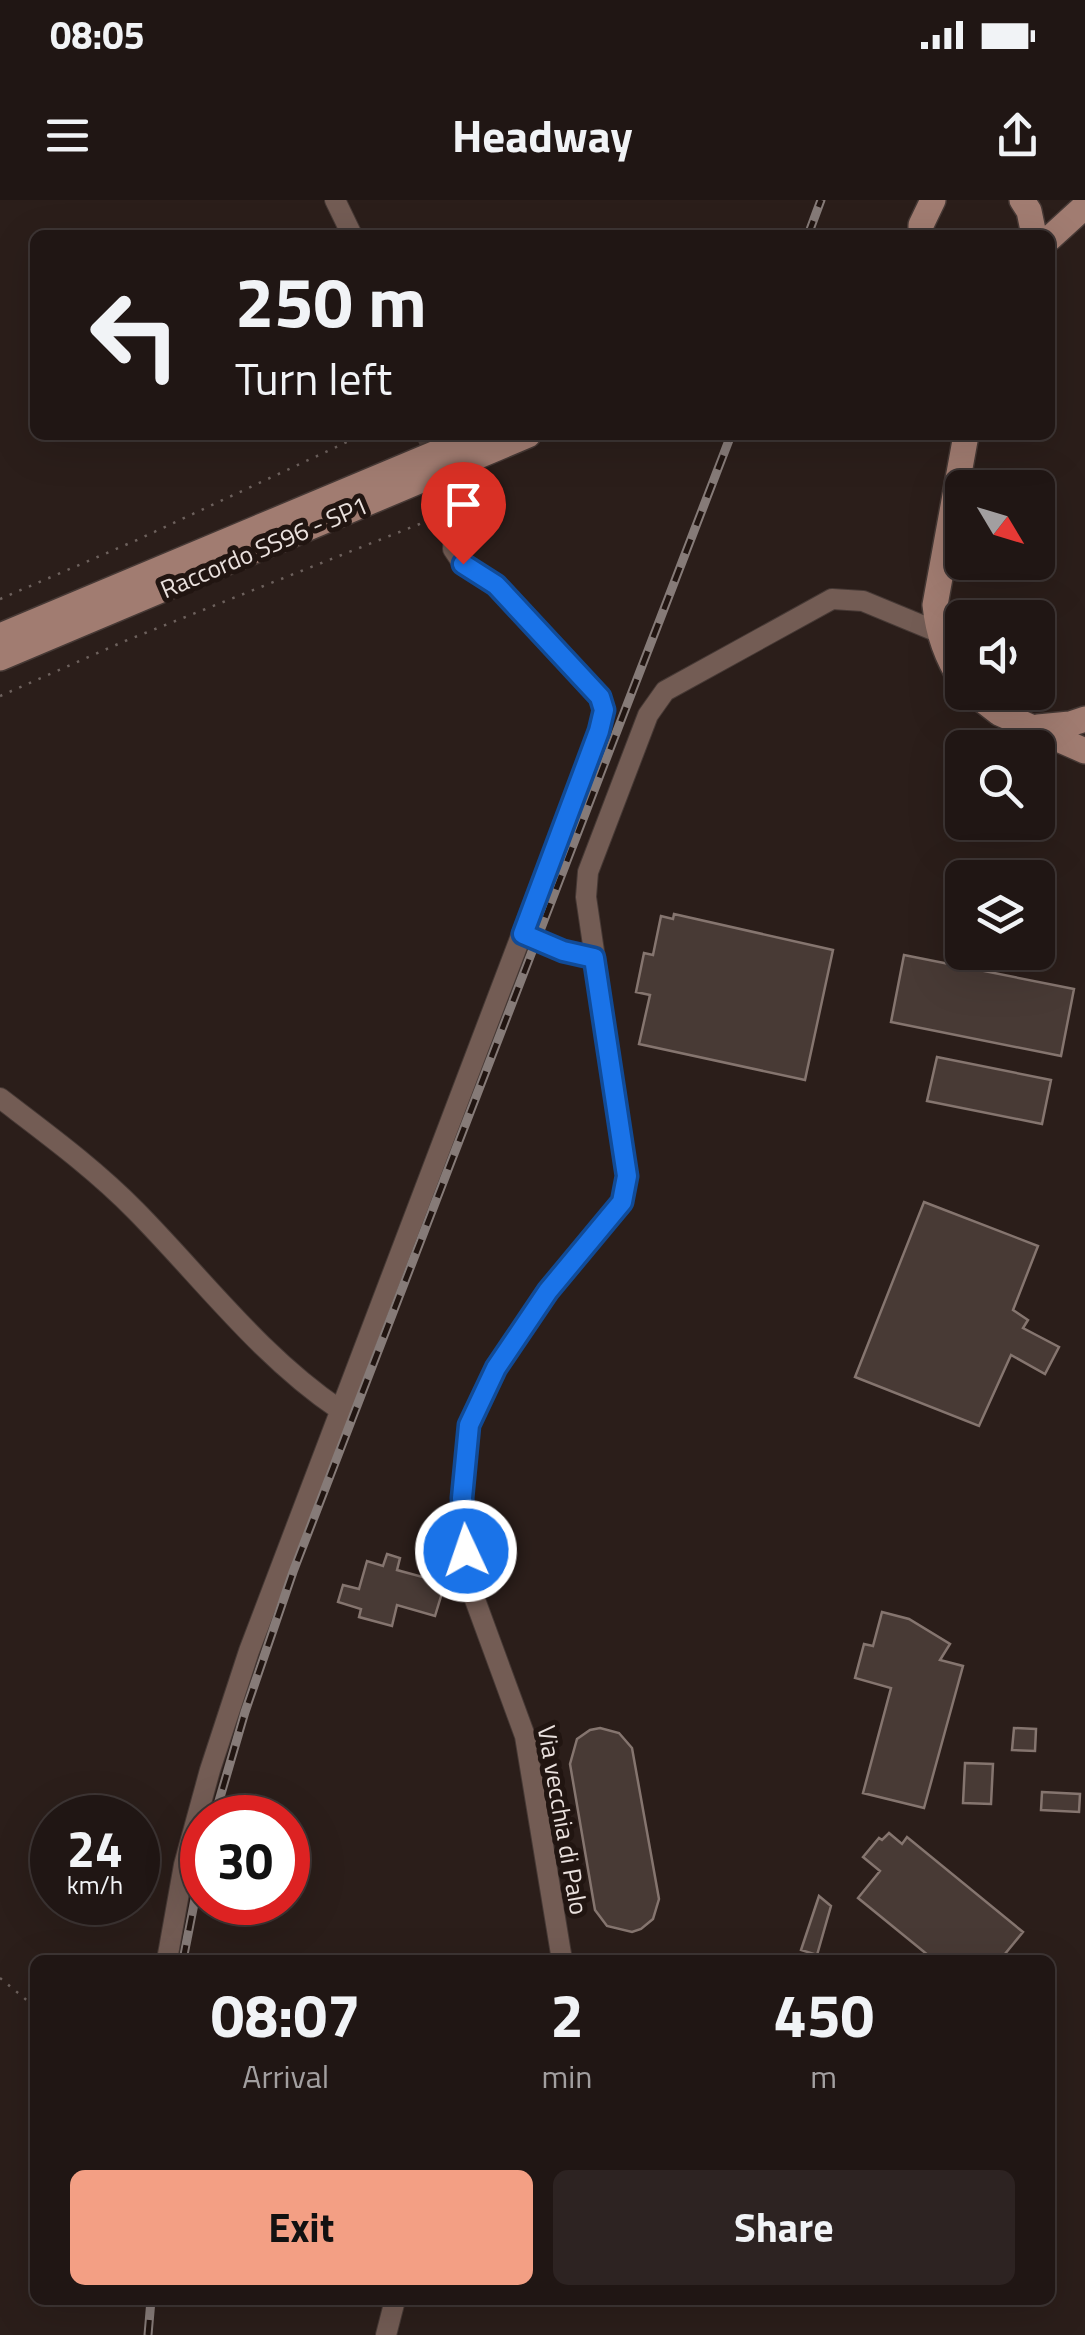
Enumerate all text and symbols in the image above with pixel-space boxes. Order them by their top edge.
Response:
text: 08:05 [50,6,145,64]
text: Headway [452,101,633,169]
icon: menu [40,108,95,163]
icon: share [990,108,1045,163]
text: 250 m [235,248,427,354]
icon: left [70,270,200,400]
text: Turn left [235,344,392,412]
pin [421,462,506,565]
north arrow [945,470,1055,580]
map controls [945,470,1055,970]
icon: arrive [436,477,491,532]
street label: Raccordo SS96 - SP1 [154,486,374,608]
button: sound [945,600,1055,710]
button: search [945,730,1055,840]
button: layers [945,860,1055,970]
position arrow [414,1499,518,1603]
street label: Via vecchia di Palo [528,1722,598,1918]
speed limit sign: 30 [180,1795,310,1925]
text: 24 [67,1810,123,1886]
text: km/h [67,1866,123,1904]
text: 08:07 [211,1969,361,2060]
text: 2 [550,1969,584,2060]
text: 450 [773,1969,874,2060]
text: Arrival [242,2052,329,2100]
text: min [541,2052,592,2100]
text: m [810,2052,837,2100]
button: Exit [70,2170,533,2285]
button: Share [553,2170,1015,2285]

